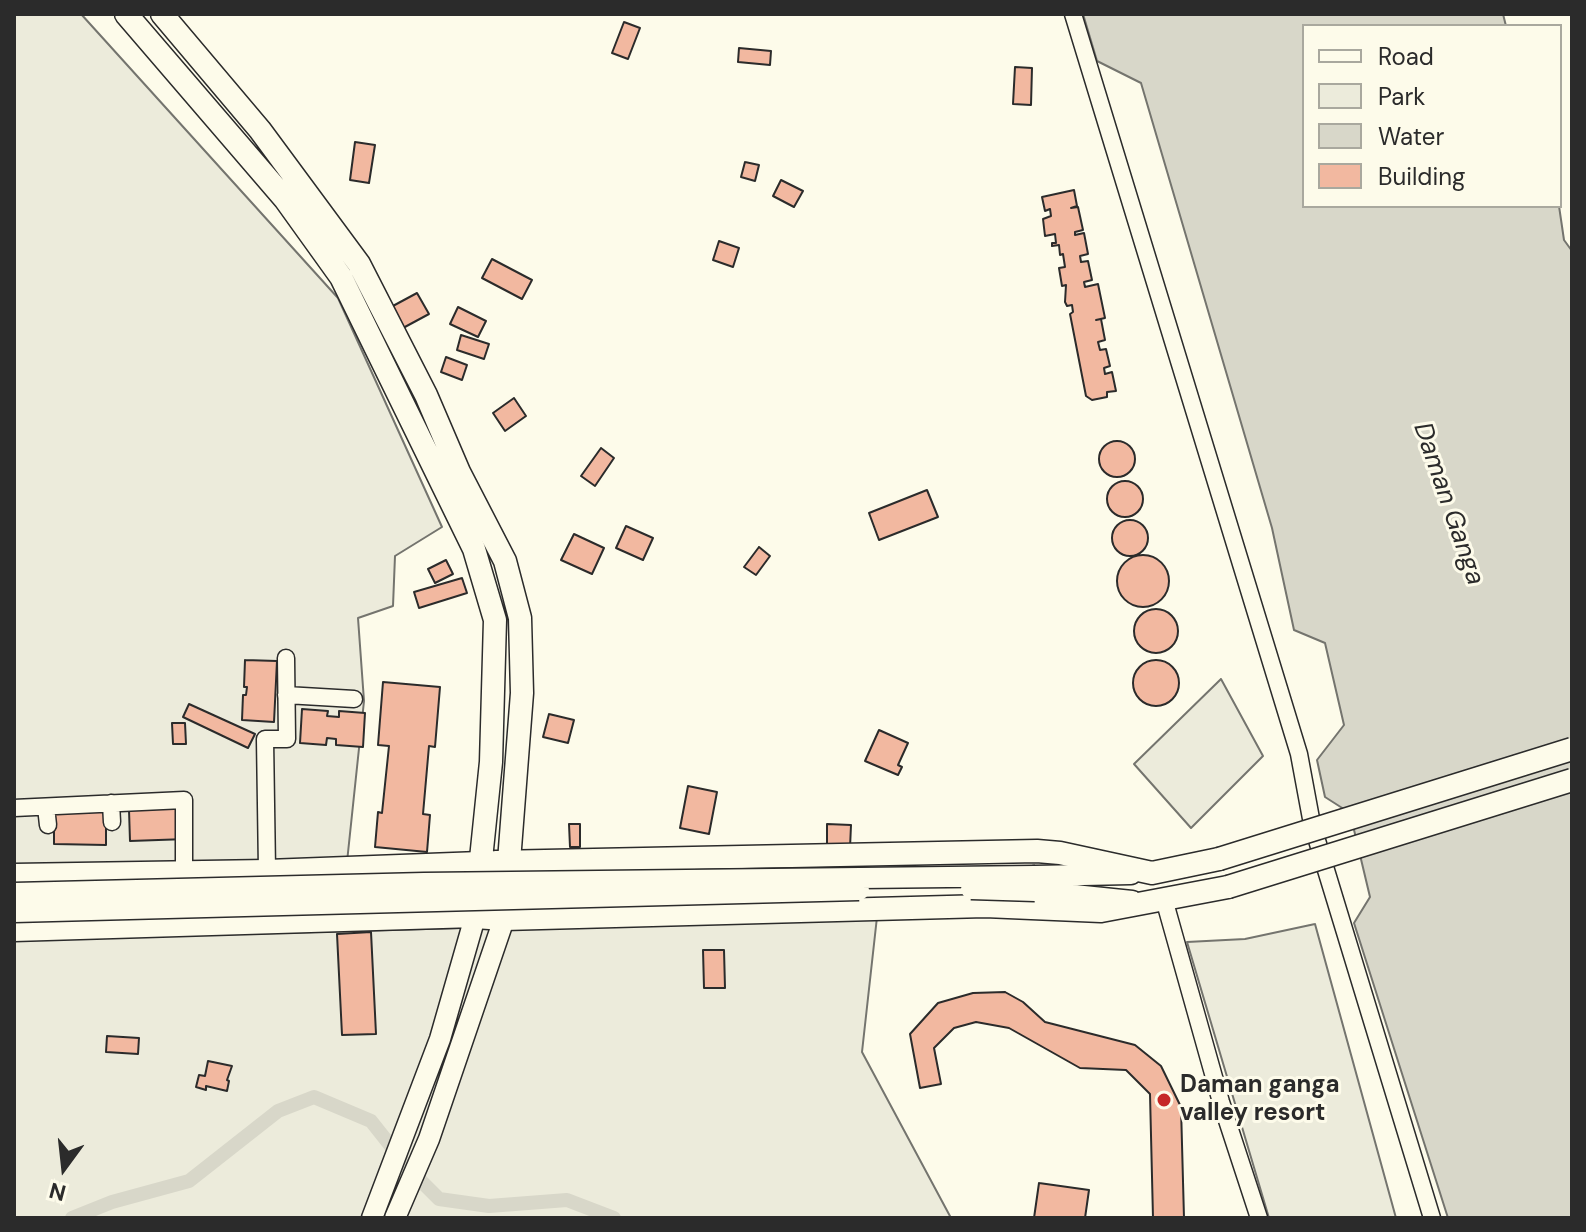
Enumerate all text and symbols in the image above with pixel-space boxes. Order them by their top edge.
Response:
legend [1302,24,1562,208]
text: Road [1378,41,1434,72]
text: Park [1378,81,1425,112]
text: Water [1378,121,1444,152]
text: Building [1378,161,1465,192]
water label: Daman Ganga [1406,419,1490,589]
place label: Daman ganga valley resort [1180,1072,1340,1128]
marker: Daman ganga valley resort [1155,1091,1173,1109]
north arrow [24,1128,104,1208]
text: N [46,1176,69,1208]

